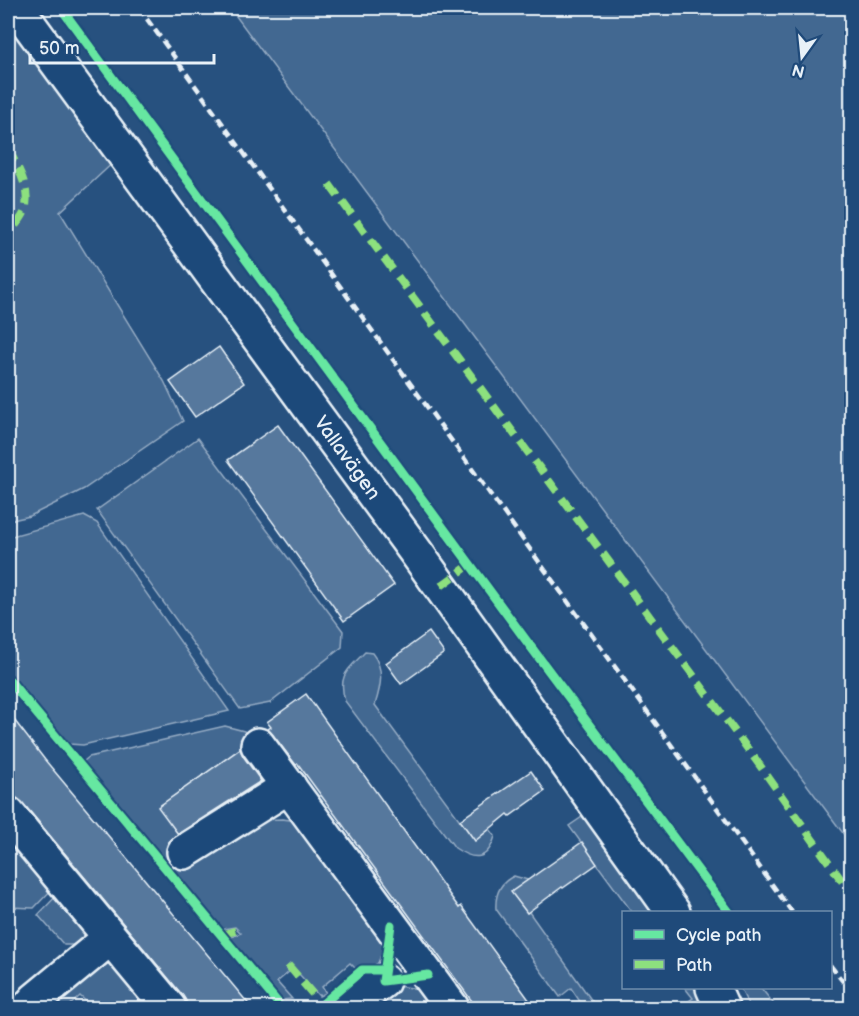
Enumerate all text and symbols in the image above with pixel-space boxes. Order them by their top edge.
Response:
scale bar [30,27,214,65]
north arrow [772,27,832,87]
text: 50 m [39,38,80,59]
text: N [790,59,807,81]
street label: Vallavägen [309,411,385,505]
legend [622,911,832,989]
text: Cycle path [676,925,762,946]
text: Path [676,955,712,976]

